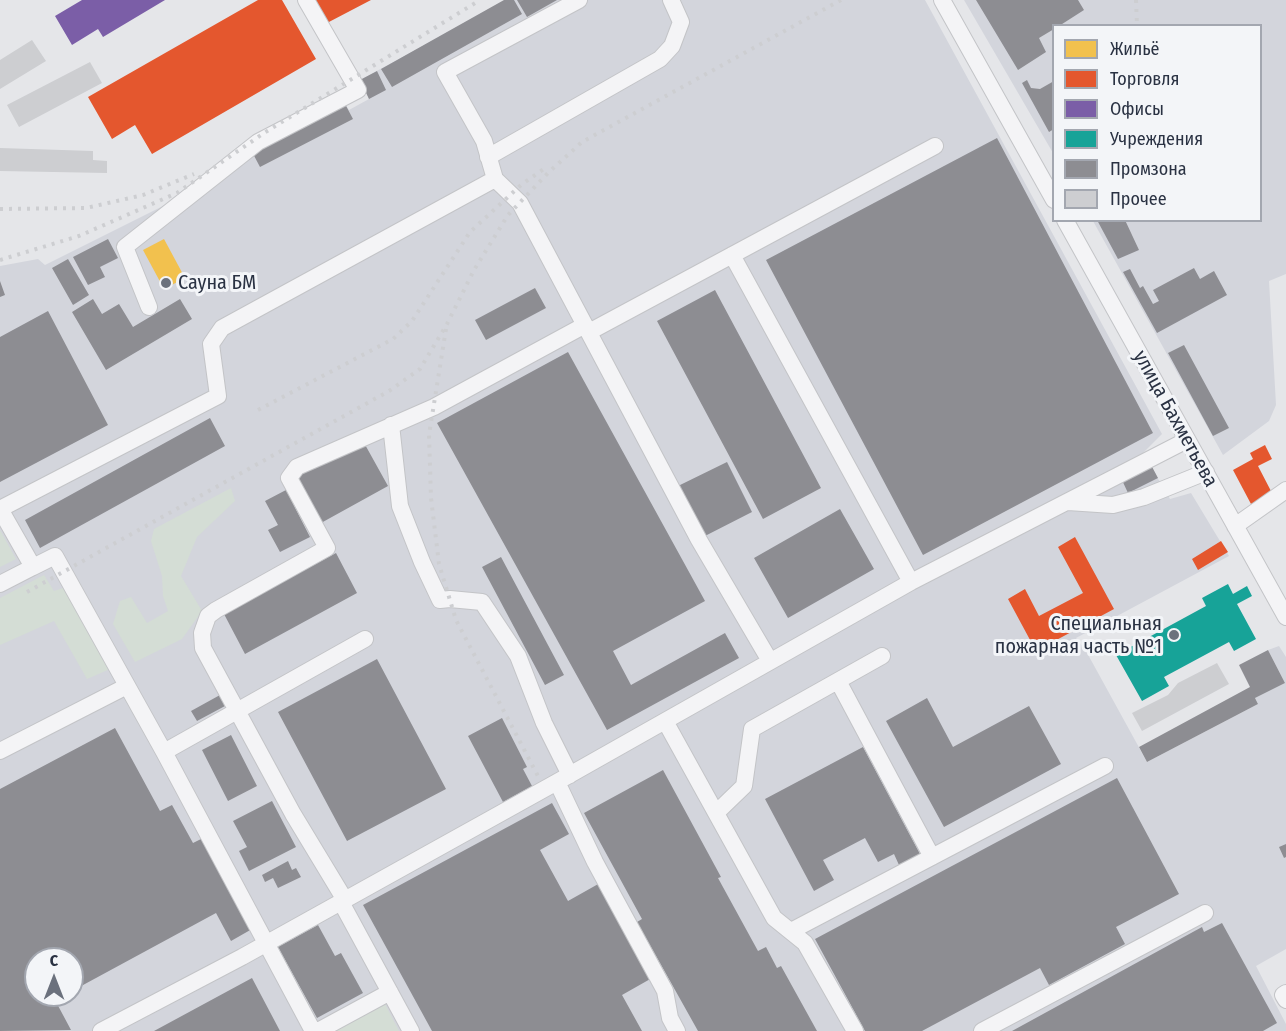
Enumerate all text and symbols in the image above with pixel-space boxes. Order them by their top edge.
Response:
legend [1052,24,1262,222]
text: Жильё [1110,38,1160,60]
text: Торговля [1110,68,1179,90]
text: Офисы [1110,98,1164,120]
text: Учреждения [1110,128,1203,150]
text: Промзона [1110,158,1187,180]
text: Прочее [1110,188,1167,210]
place label: Сауна БМ [178,271,256,295]
marker: Сауна БМ [159,276,173,290]
street label: улица Бахметьева [1128,347,1222,491]
place label: Специальная пожарная часть №1 [995,612,1162,659]
marker: Специальная пожарная часть №1 [1167,628,1181,642]
north arrow [24,947,84,1007]
text: С [50,951,58,970]

